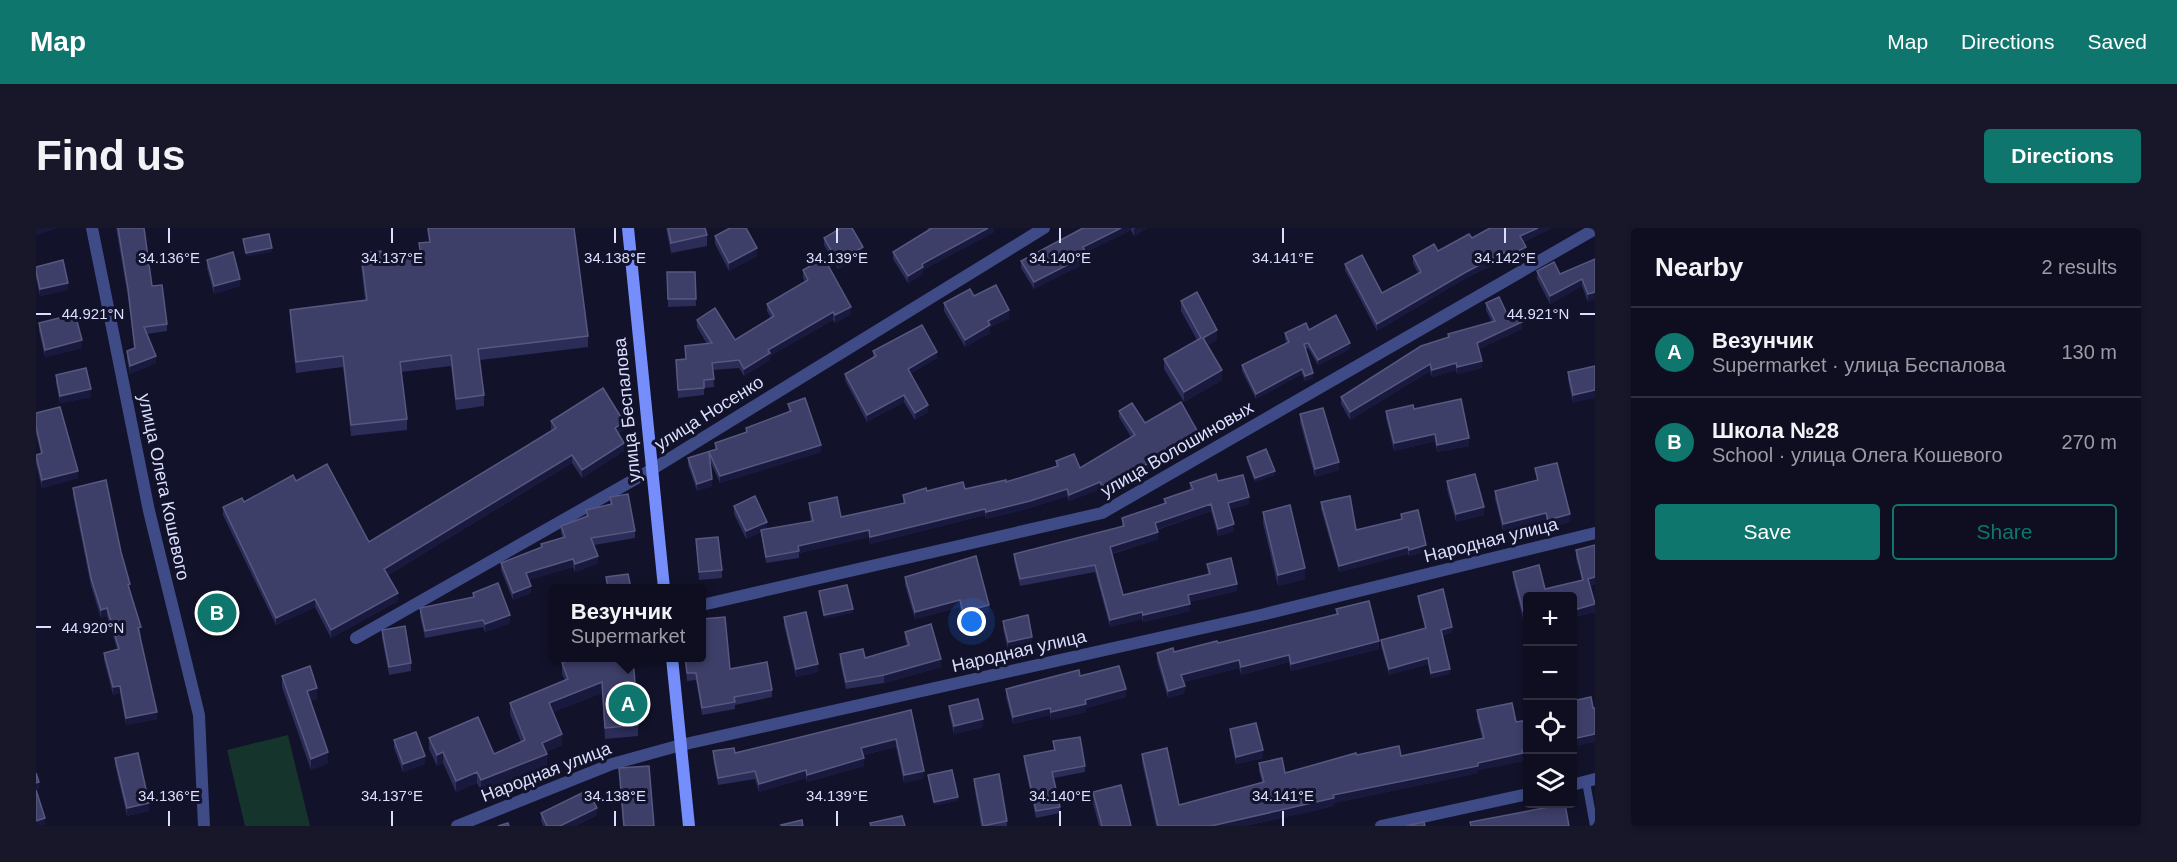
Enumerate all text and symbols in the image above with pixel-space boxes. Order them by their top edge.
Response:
text: Map [30,26,86,57]
text: Map [1887,30,1928,53]
text: Directions [1961,30,2054,53]
text: Saved [2087,30,2147,53]
button: Directions [1984,129,2141,183]
text: Find us [36,132,185,179]
text: 34.136°E [138,249,200,266]
text: 34.137°E [361,249,423,266]
text: 34.138°E [584,249,646,266]
text: 34.139°E [806,249,868,266]
text: 34.140°E [1029,249,1091,266]
text: 34.141°E [1252,249,1314,266]
text: 34.142°E [1474,249,1536,266]
text: Nearby [1655,252,1743,282]
text: 2 results [2041,256,2117,278]
text: 44.921°N [62,305,124,322]
text: 44.921°N [1507,305,1569,322]
text: Везунчик [1712,328,1813,353]
street label: улица Беспалова [609,336,645,483]
text: A [1667,341,1682,363]
text: 130 m [2061,341,2117,363]
text: Supermarket · улица Беспалова [1712,354,2006,376]
street label: улица Носенко [651,372,767,454]
street label: улица Олега Кошевого [134,392,194,582]
street label: улица Волошиновых [1097,397,1257,501]
text: Школа №28 [1712,418,1839,443]
text: B [1667,431,1682,453]
text: 270 m [2061,431,2117,453]
text: School · улица Олега Кошевого [1712,444,2003,466]
button: Save [1655,504,1880,560]
button: Share [1892,504,2117,560]
street label: Народная улица [1422,513,1561,566]
popup [550,584,706,662]
pin: B [198,590,237,636]
map controls [1523,592,1577,808]
button: + [1523,592,1577,646]
text: Везунчик [571,599,672,624]
your location [957,607,986,636]
text: 44.920°N [62,619,124,636]
text: Supermarket [571,625,685,647]
street label: Народная улица [950,626,1089,676]
button: − [1523,646,1577,700]
pin: A [608,682,648,726]
button: locate [1523,700,1577,754]
street label: Народная улица [478,738,615,806]
button: layers [1523,754,1577,808]
text: 34.136°E [138,787,200,804]
text: 34.137°E [361,787,423,804]
text: 34.138°E [584,787,646,804]
text: 34.139°E [806,787,868,804]
text: 34.140°E [1029,787,1091,804]
text: 34.141°E [1252,787,1314,804]

